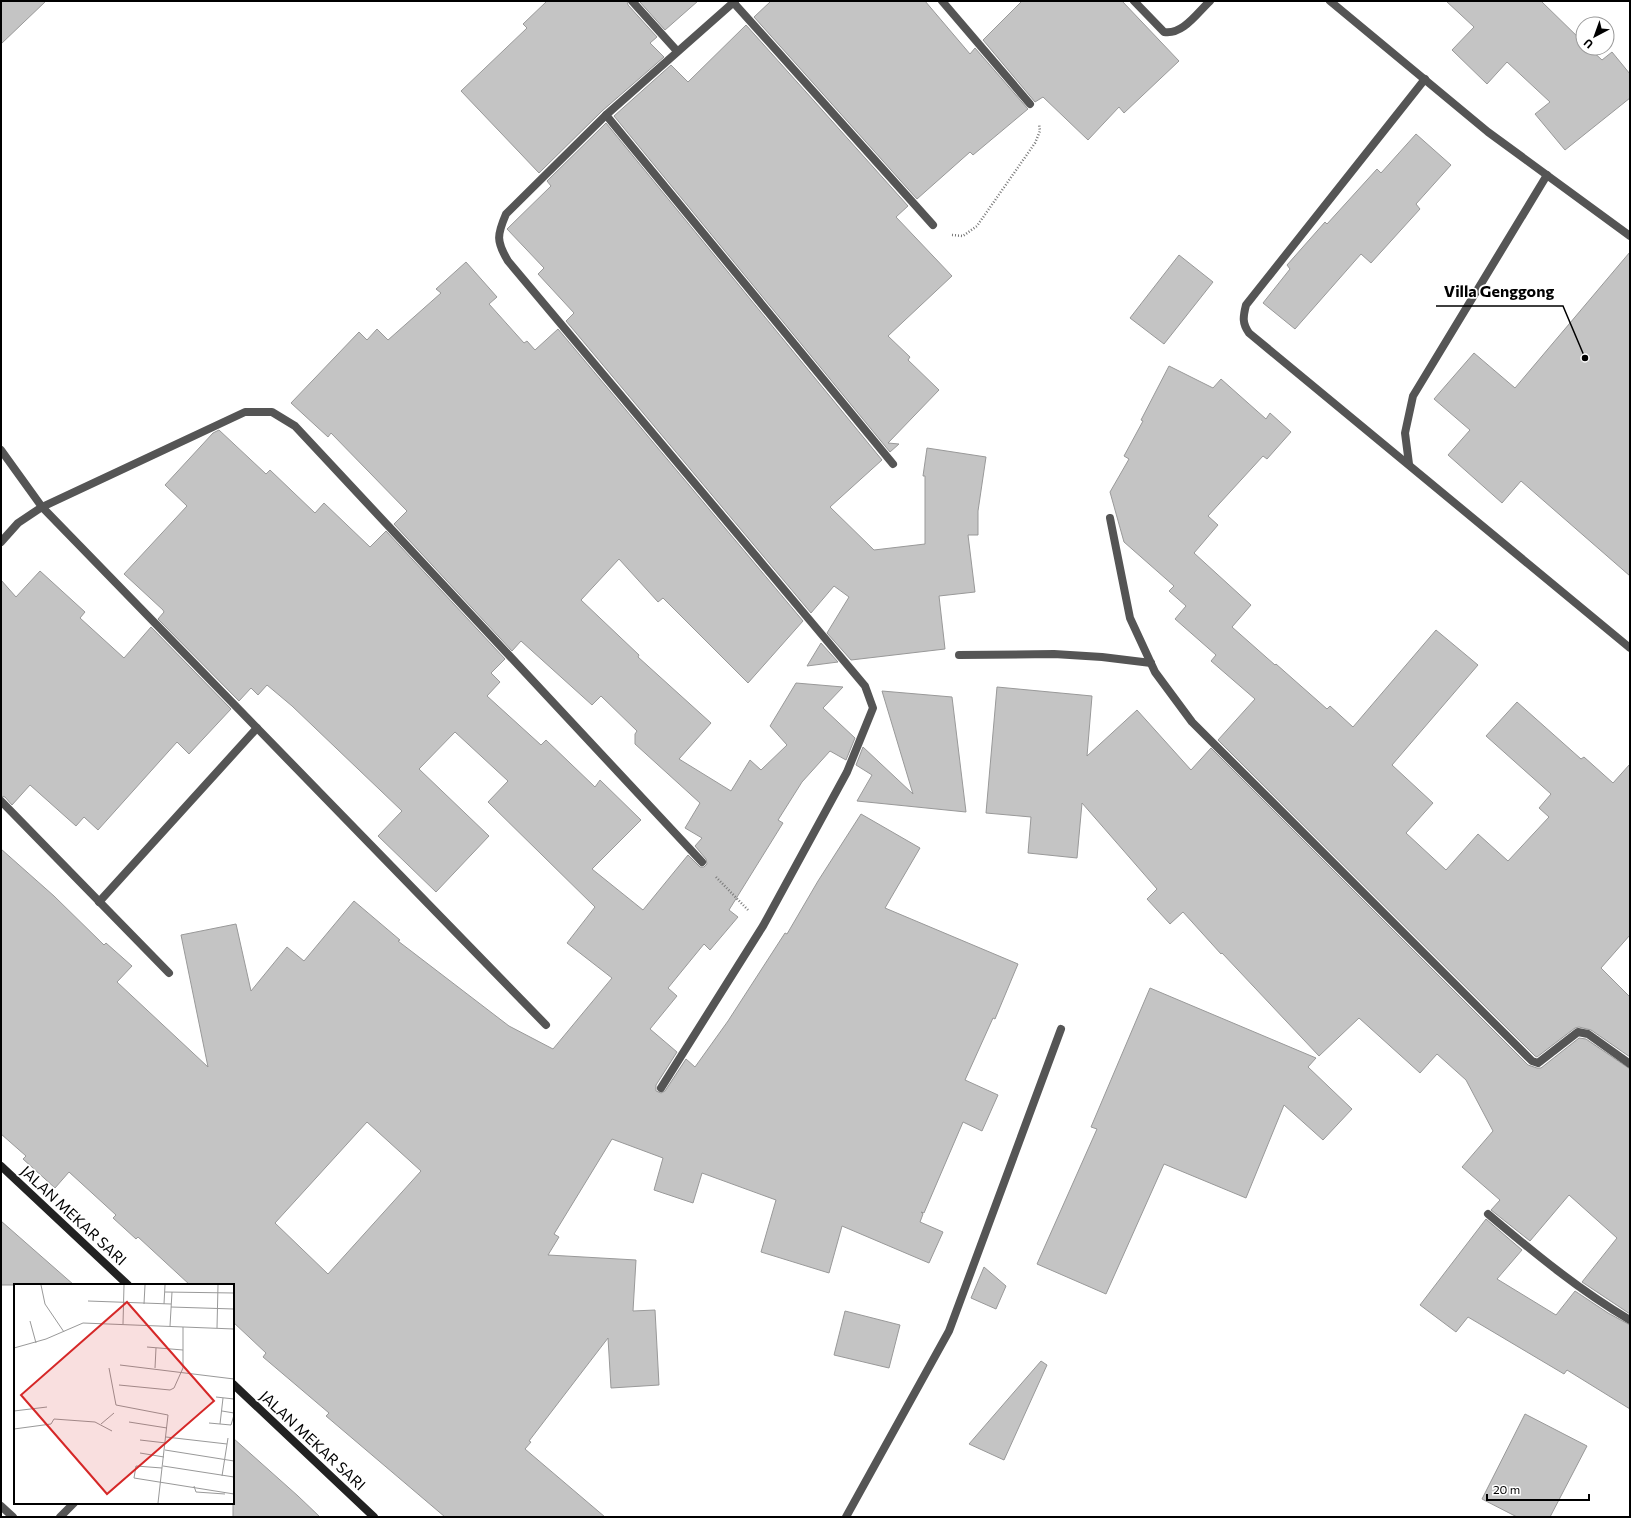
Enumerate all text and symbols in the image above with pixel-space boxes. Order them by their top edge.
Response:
north arrow [1575,16,1615,56]
text: U [1581,36,1595,51]
callout: Villa Genggong [1436,278,1563,306]
text: Villa Genggong [1444,281,1554,300]
street label: JALAN MEKAR SARI [17,1161,131,1269]
inset map [14,1284,234,1504]
street label: JALAN MEKAR SARI [256,1386,370,1494]
scale bar [1487,1476,1589,1502]
text: 20 m [1493,1482,1520,1496]

